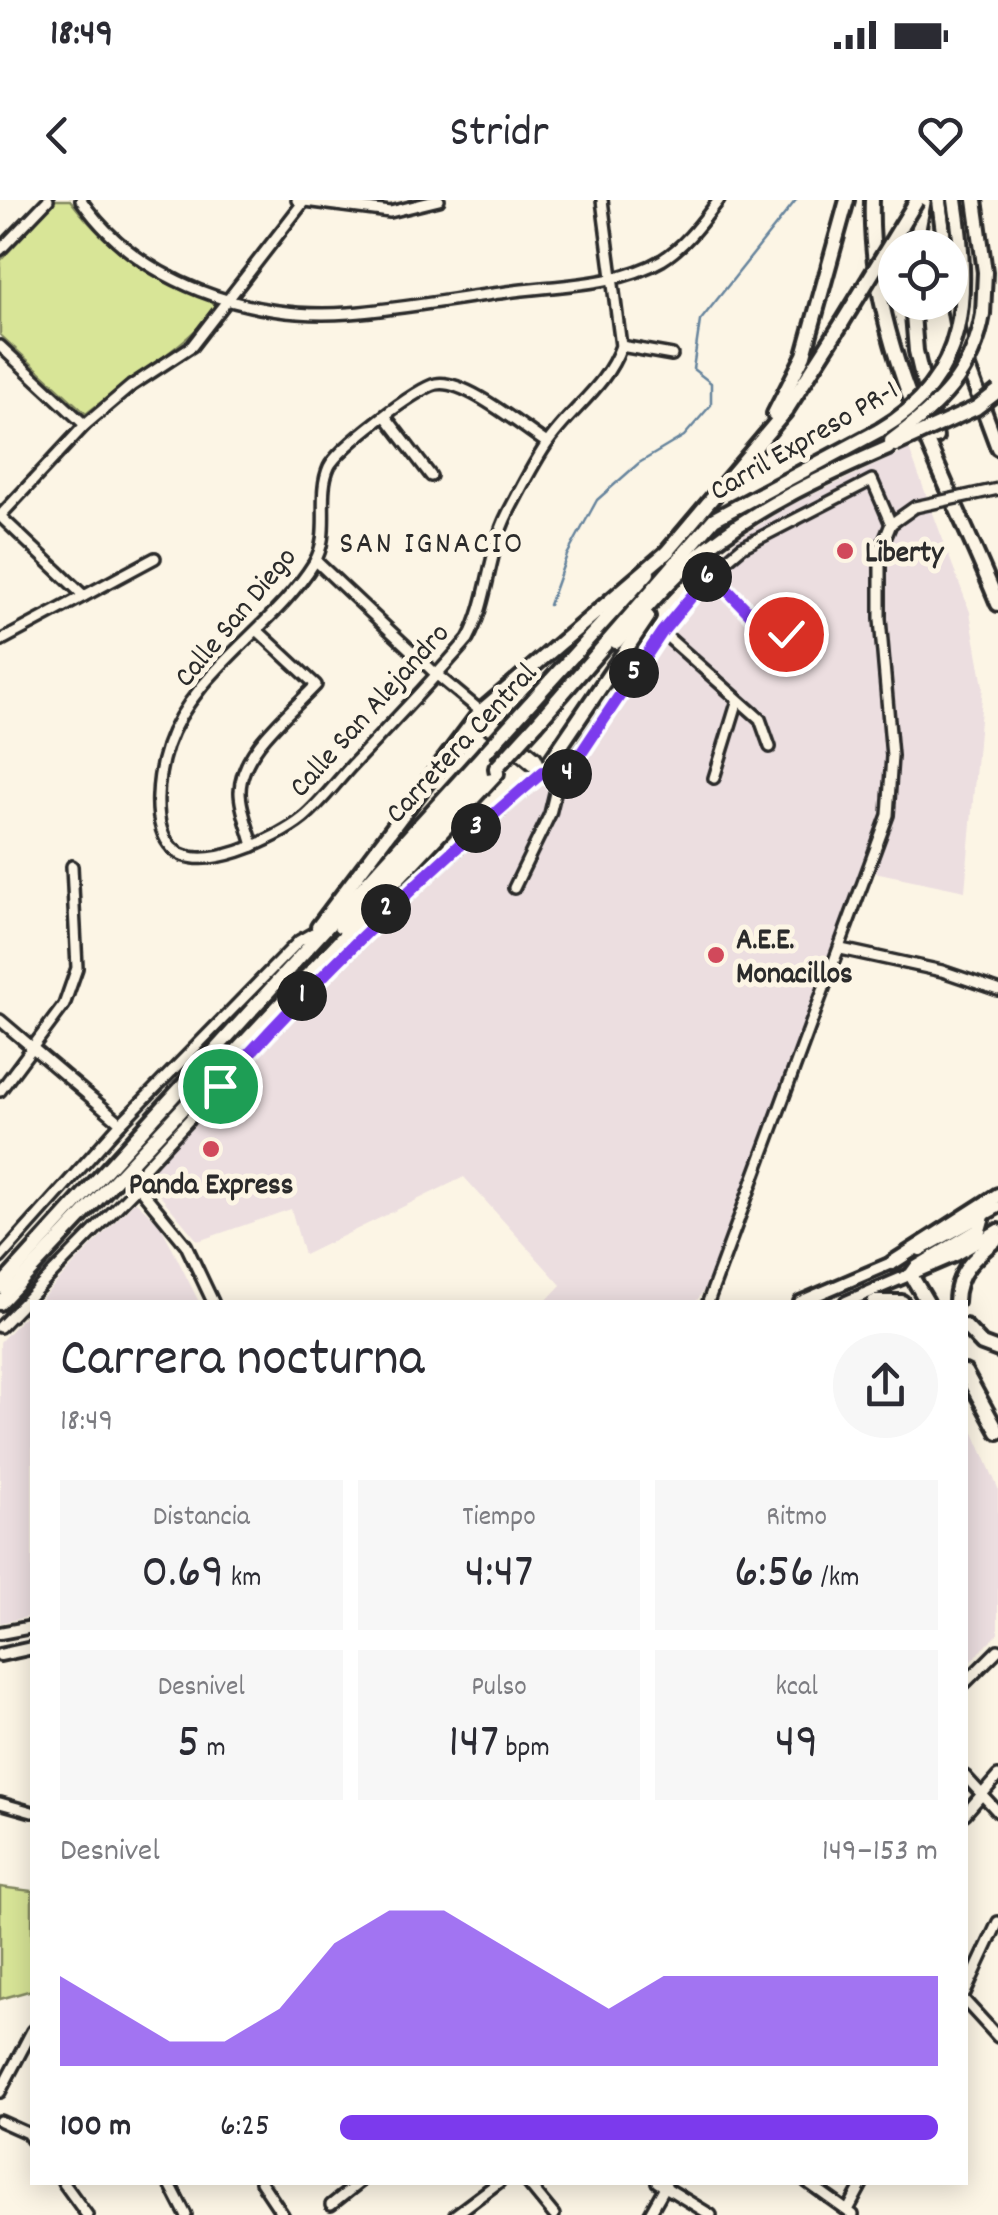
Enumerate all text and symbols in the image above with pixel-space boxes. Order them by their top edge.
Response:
text: 18:49 [50,8,113,63]
text: Stridr [449,103,549,167]
icon: back [30,108,85,163]
icon: heart [913,108,968,163]
map controls [878,230,968,320]
button: locate [878,230,968,320]
street label: Carril Expreso PR-1 [703,371,908,514]
district label: SAN IGNACIO [339,523,525,569]
place label: Liberty [865,534,945,577]
street label: Calle San Diego [166,539,309,699]
marker: Liberty [834,540,856,562]
pin: 6 [682,552,732,602]
text: 6 [700,557,714,597]
pin [744,592,829,677]
icon: check [759,607,814,662]
street label: Calle San Alejandro [281,615,462,809]
pin: 5 [609,648,659,698]
text: 5 [628,653,640,693]
street label: Carretera Central [377,655,549,835]
pin: 4 [542,749,592,799]
text: 4 [561,754,573,794]
pin: 3 [451,803,501,853]
text: 3 [470,808,482,848]
pin: 2 [361,884,411,934]
text: 2 [380,889,392,929]
place label: A.E.E. Monacillos [736,921,853,998]
marker: A.E.E. Monacillos [705,944,727,966]
pin: 1 [277,971,327,1021]
text: 1 [299,976,305,1016]
pin [178,1044,263,1129]
icon: arrive [193,1059,248,1114]
marker: Panda Express [200,1138,222,1160]
place label: Panda Express [129,1166,293,1209]
text: Carrera nocturna [60,1323,424,1402]
button: share [833,1333,938,1438]
text: 18:49 [60,1400,113,1446]
text: Distancia [153,1499,250,1539]
text: Tiempo [462,1499,536,1539]
text: Ritmo [766,1499,827,1539]
text: 0.69 [141,1539,224,1611]
text: 4:47 [465,1539,533,1611]
text: 6:56 [734,1539,814,1611]
text: km [224,1560,261,1600]
text: /km [814,1560,859,1600]
text: Desnivel [158,1669,245,1709]
text: Pulso [471,1669,527,1709]
text: kcal [775,1669,818,1709]
text: 5 [177,1709,200,1781]
text: 147 [448,1709,499,1781]
text: 49 [775,1709,818,1781]
text: m [200,1730,226,1770]
text: bpm [499,1730,550,1770]
text: Desnivel [60,1830,160,1876]
text: 149–153 m [822,1830,938,1876]
text: 100 m [60,2105,131,2151]
text: 6:25 [220,2105,270,2151]

